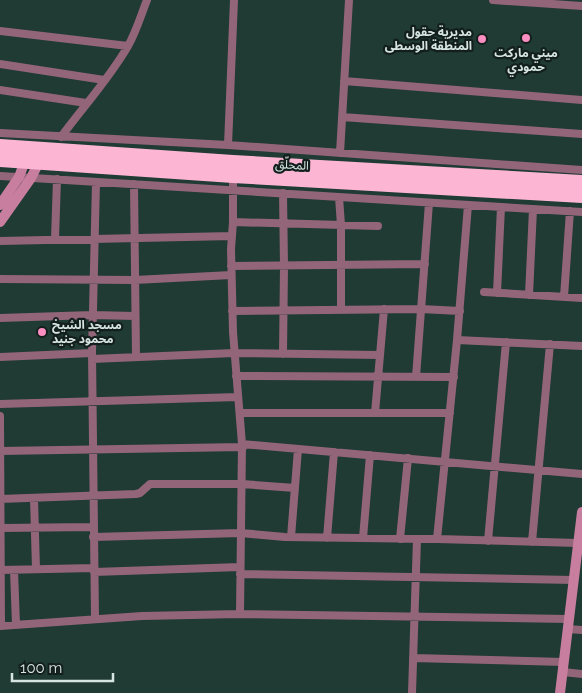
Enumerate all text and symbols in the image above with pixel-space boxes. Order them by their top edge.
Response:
place label: مديرية حقول المنطقة الوسطى [385,25,472,53]
marker: ميني ماركت حمودي [520,32,532,44]
marker: مديرية حقول المنطقة الوسطى [476,33,488,45]
place label: ميني ماركت حمودي [494,46,558,77]
street label: المحلّق [275,155,310,174]
place label: مسجد الشيخ محمود جنيد [52,318,122,346]
marker: مسجد الشيخ محمود جنيد [36,326,48,338]
scale bar [12,650,114,682]
text: 100 m [20,659,62,677]

